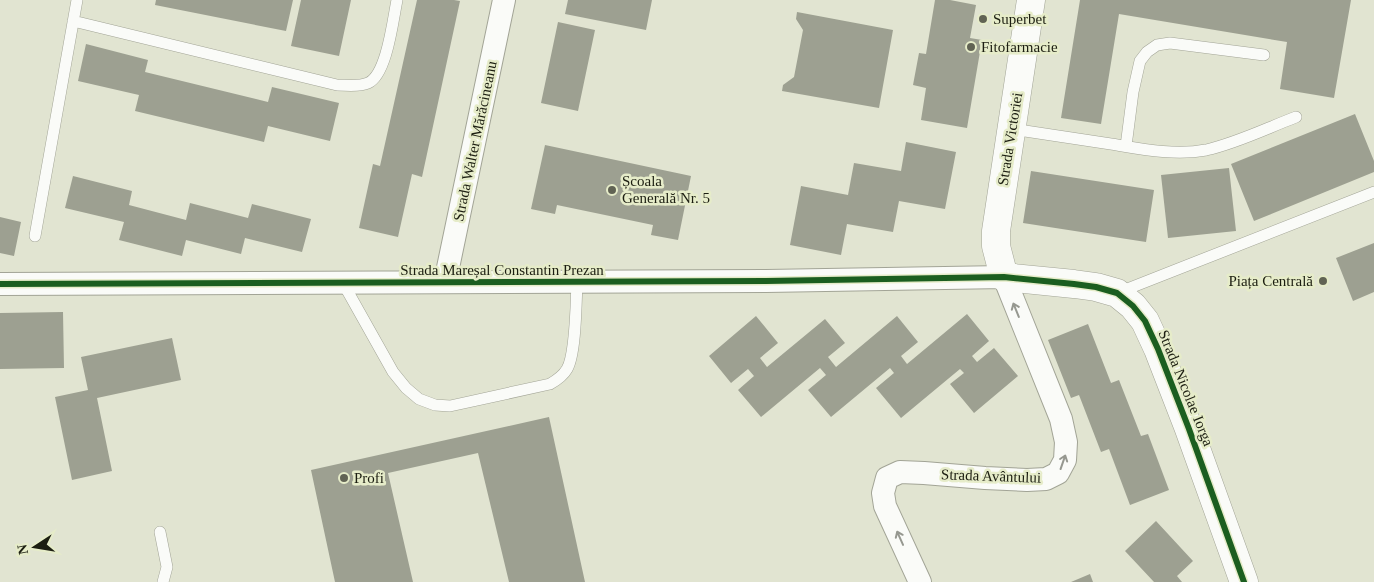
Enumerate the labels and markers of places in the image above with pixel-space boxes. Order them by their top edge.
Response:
place label: Superbet [993,11,1047,27]
marker: Superbet [977,13,989,25]
place label: Fitofarmacie [981,39,1058,55]
marker: Fitofarmacie [965,41,977,53]
place label: Școala Generală Nr. 5 [622,173,710,206]
marker: Școala Generală Nr. 5 [606,184,618,196]
place label: Piața Centrală [1228,273,1313,290]
marker: Piața Centrală [1317,275,1329,287]
place label: Profi [354,470,384,486]
marker: Profi [338,472,350,484]

